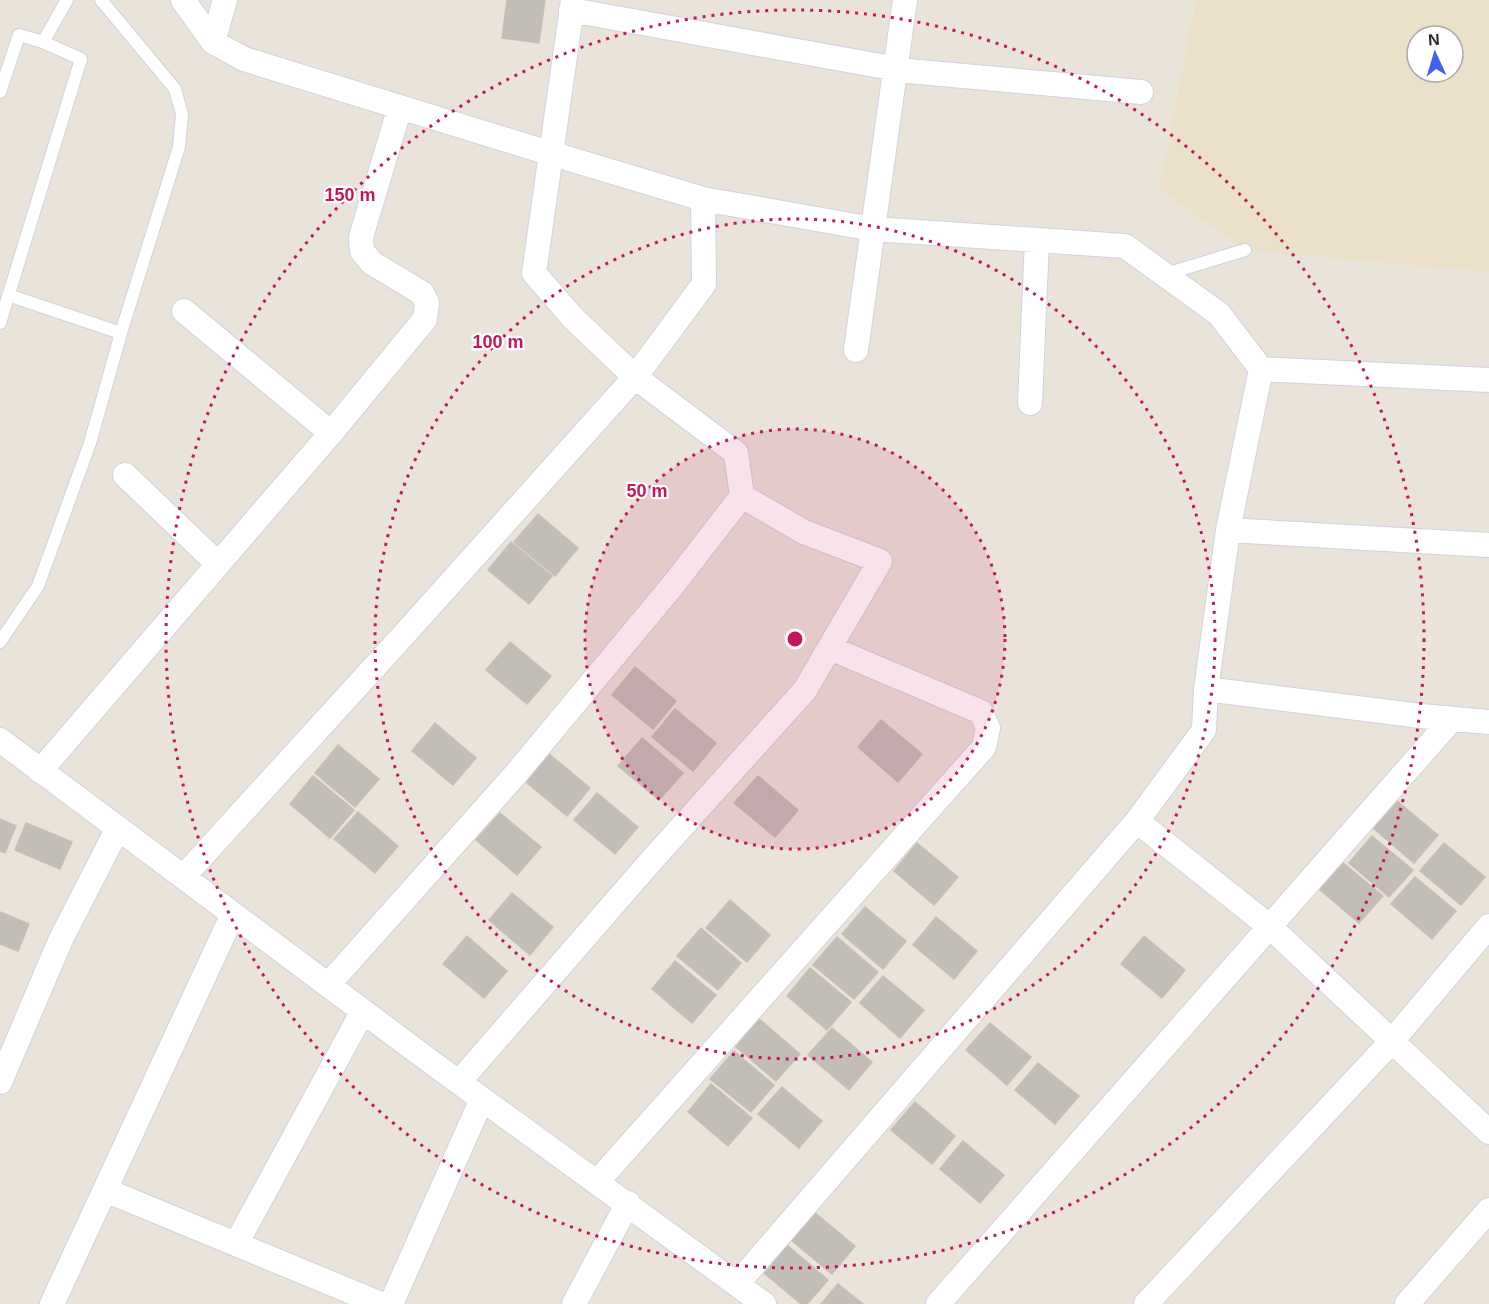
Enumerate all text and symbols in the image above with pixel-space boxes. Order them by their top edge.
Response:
north arrow [1405,24,1465,84]
text: N [1428,31,1440,48]
text: 150 m [324,185,376,205]
text: 100 m [472,332,524,352]
text: 50 m [626,481,668,501]
centre of rings [785,629,805,649]

